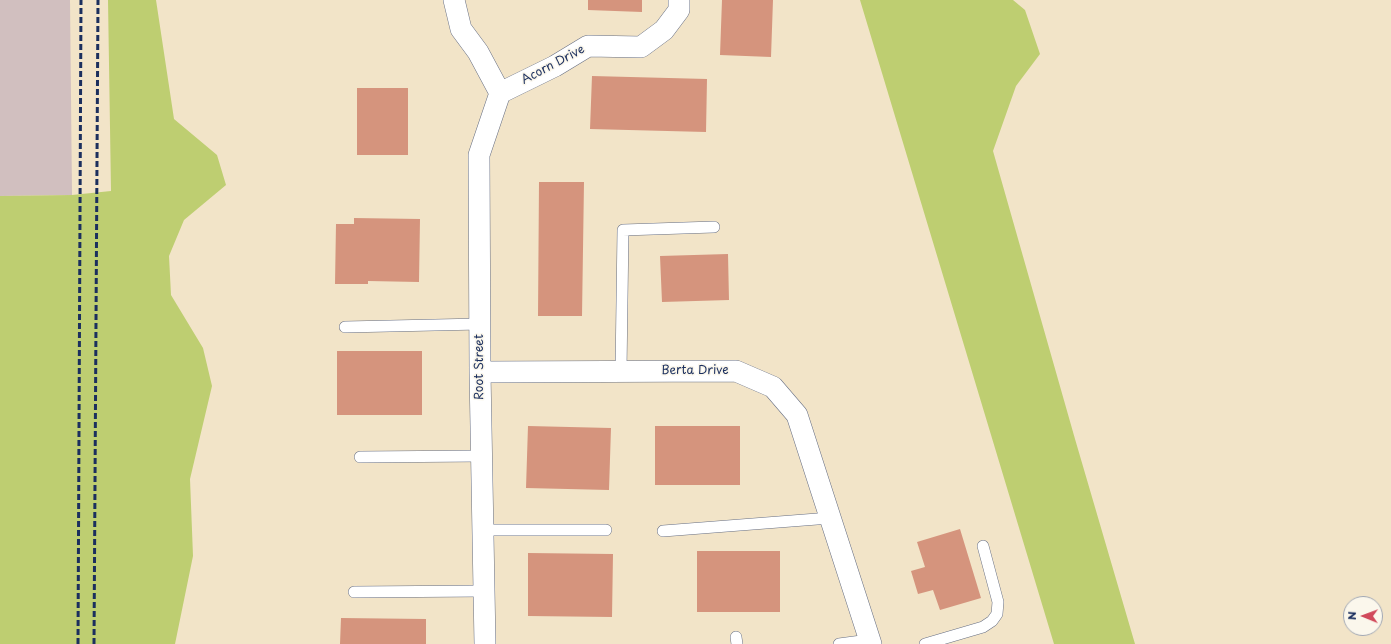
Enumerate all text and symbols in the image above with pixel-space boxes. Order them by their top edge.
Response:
street label: Acorn Drive [519,42,587,88]
street label: Root Street [473,334,487,400]
street label: Berta Drive [661,364,729,378]
north arrow [1343,596,1383,636]
text: N [1343,611,1360,620]

